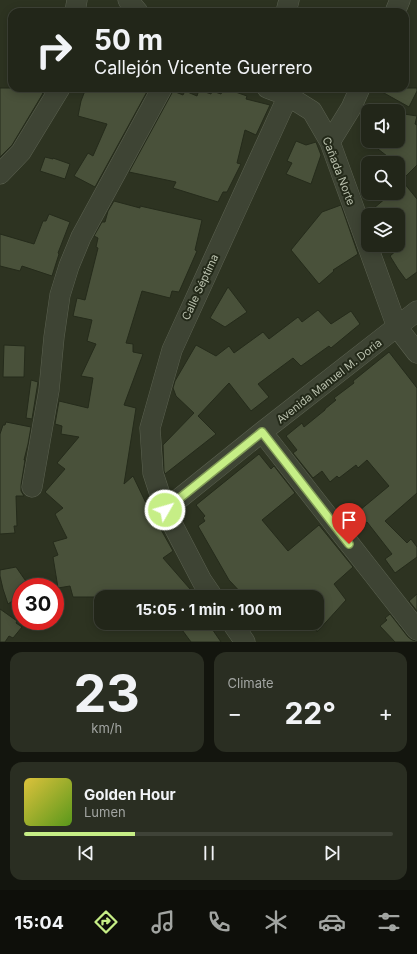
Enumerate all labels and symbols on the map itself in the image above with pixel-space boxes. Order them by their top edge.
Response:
street label: Cañada Norte [320,135,358,207]
street label: Calle Séptima [179,252,221,322]
street label: Avenida Manuel M. Doria [274,336,384,426]
position arrow [144,489,186,531]
pin [332,503,366,544]
speed limit sign: 30 [12,578,64,630]

